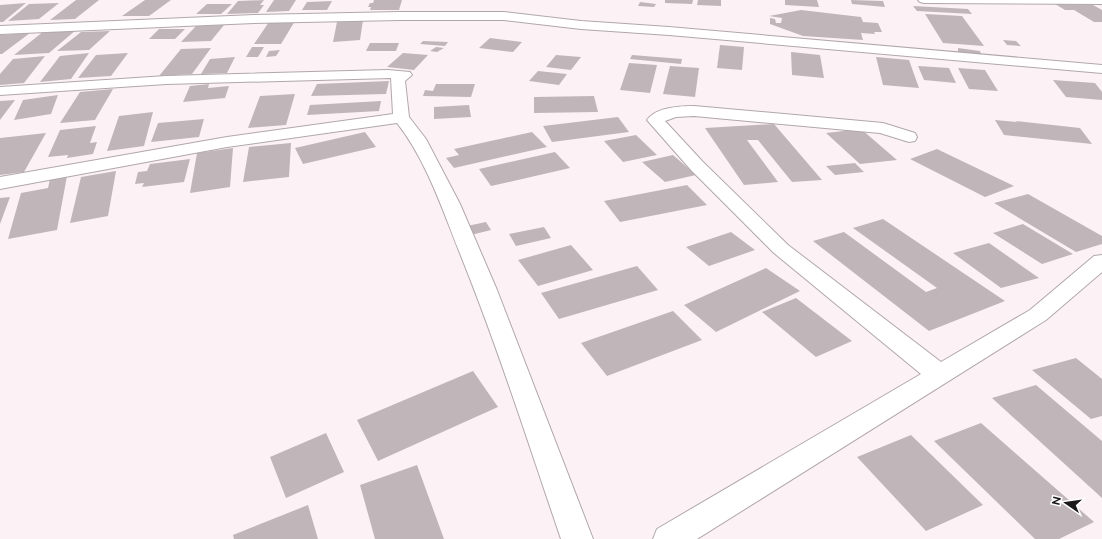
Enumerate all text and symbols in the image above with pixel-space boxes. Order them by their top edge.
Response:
north arrow [1046,483,1086,523]
text: N [1049,495,1064,506]

